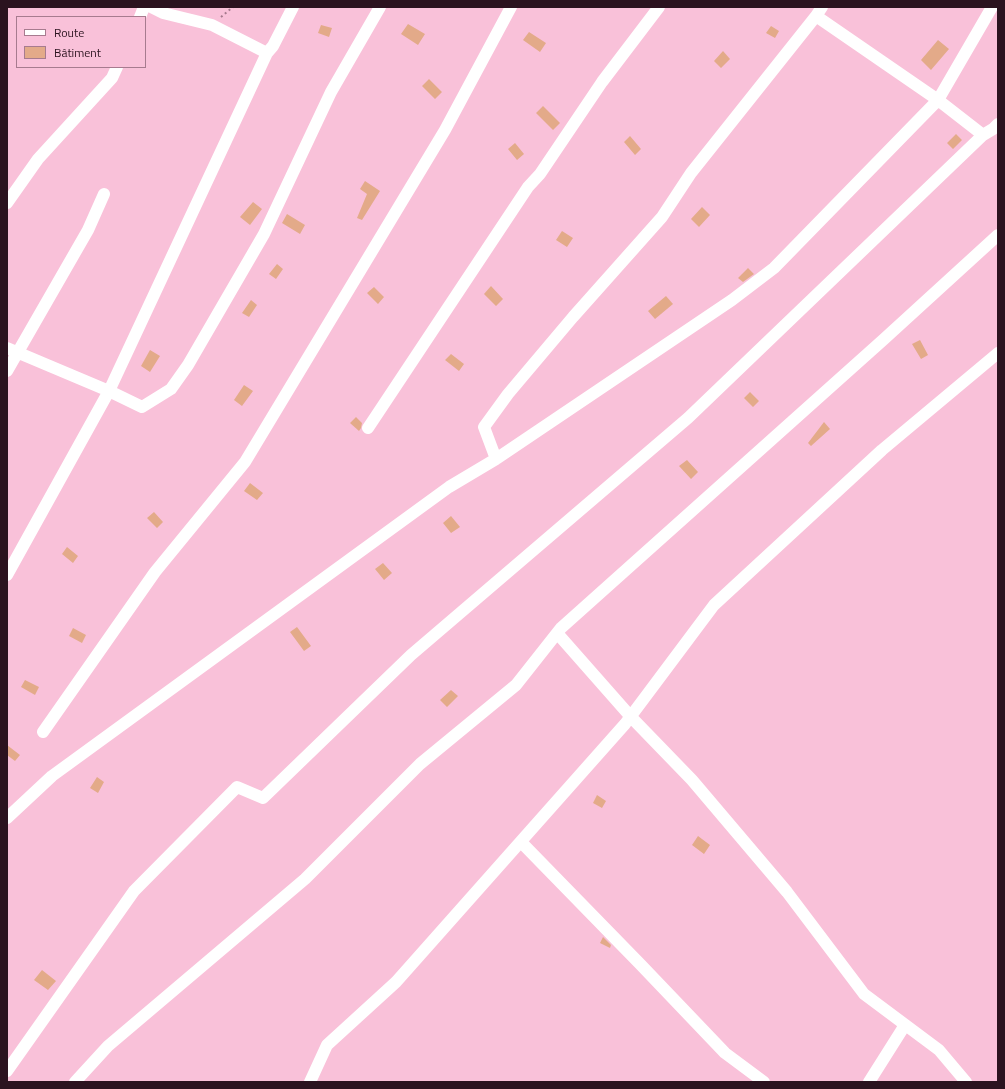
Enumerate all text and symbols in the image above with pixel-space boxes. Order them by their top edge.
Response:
legend [16,16,146,68]
text: Route [54,23,84,42]
text: Bâtiment [54,43,101,62]

